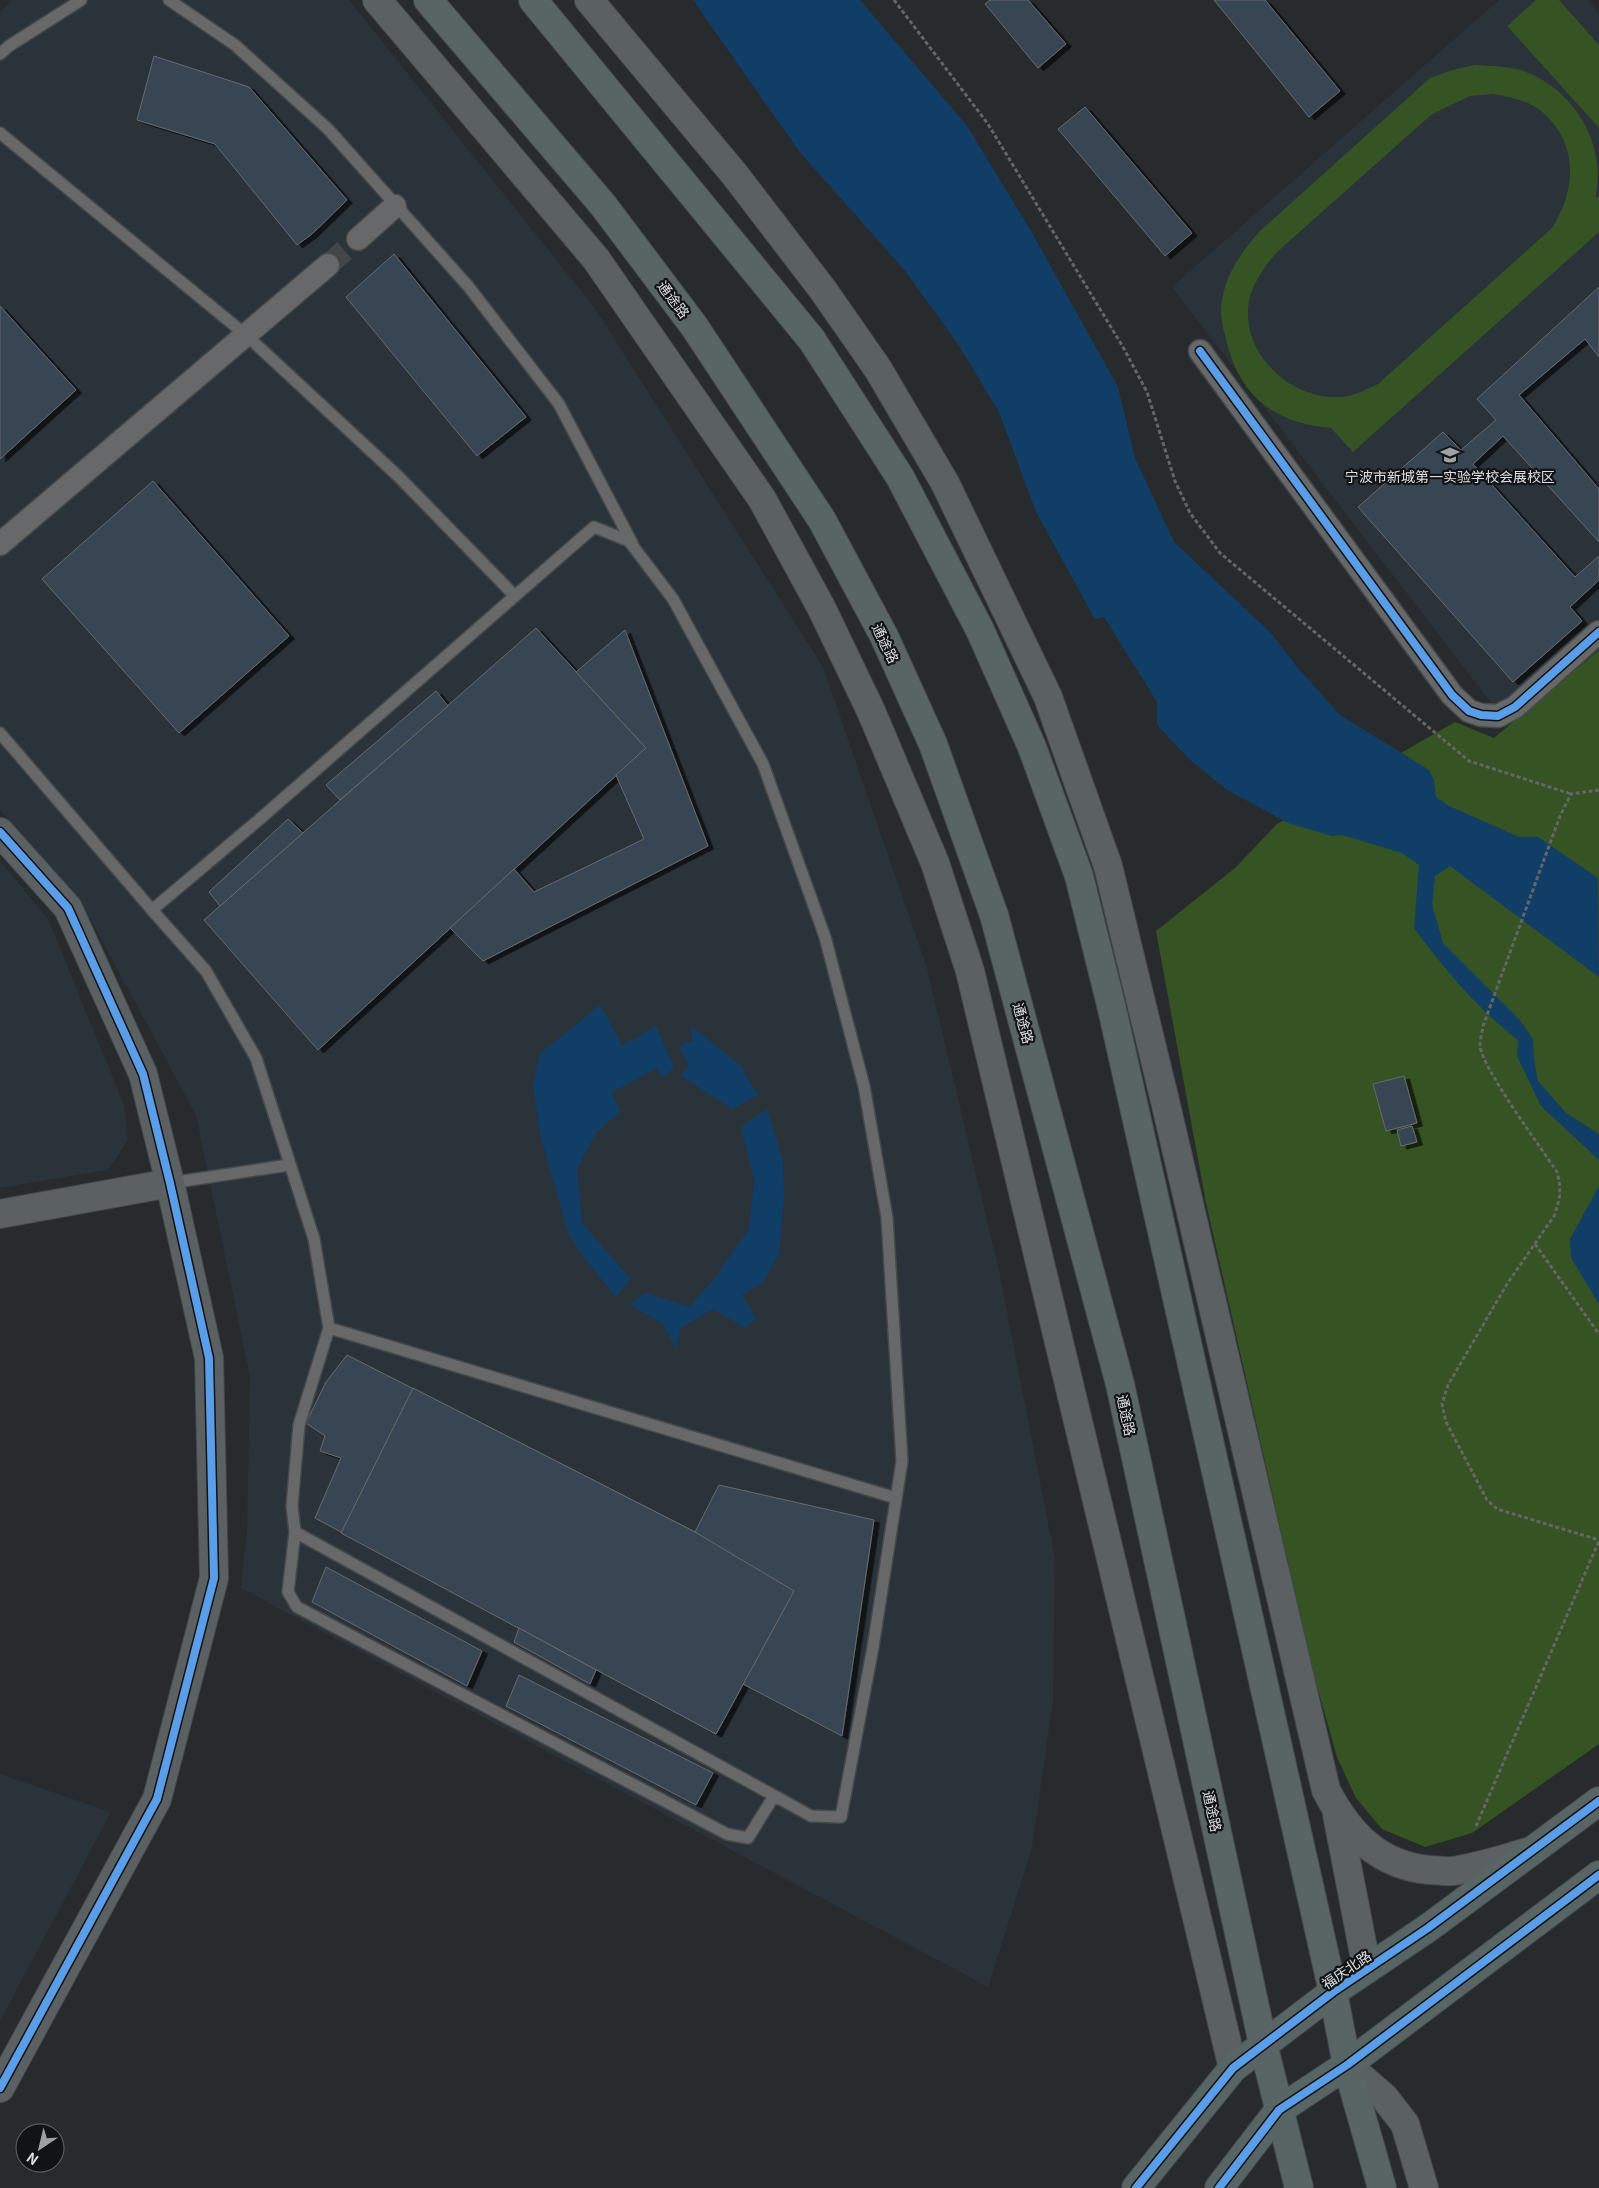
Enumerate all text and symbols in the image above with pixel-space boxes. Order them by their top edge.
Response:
street label: 通途路 [653,276,695,322]
school or university icon: 宁波市新城第一实验学校会展校区 [1439,444,1461,466]
place label: 宁波市新城第一实验学校会展校区 [1345,466,1555,486]
street label: 通途路 [868,620,904,666]
street label: 通途路 [1009,1000,1039,1046]
street label: 通途路 [1113,1392,1141,1438]
street label: 通途路 [1199,1788,1227,1834]
street label: 福庆北路 [1317,1945,1375,1993]
north arrow [15,2123,65,2173]
text: N [22,2148,42,2171]

